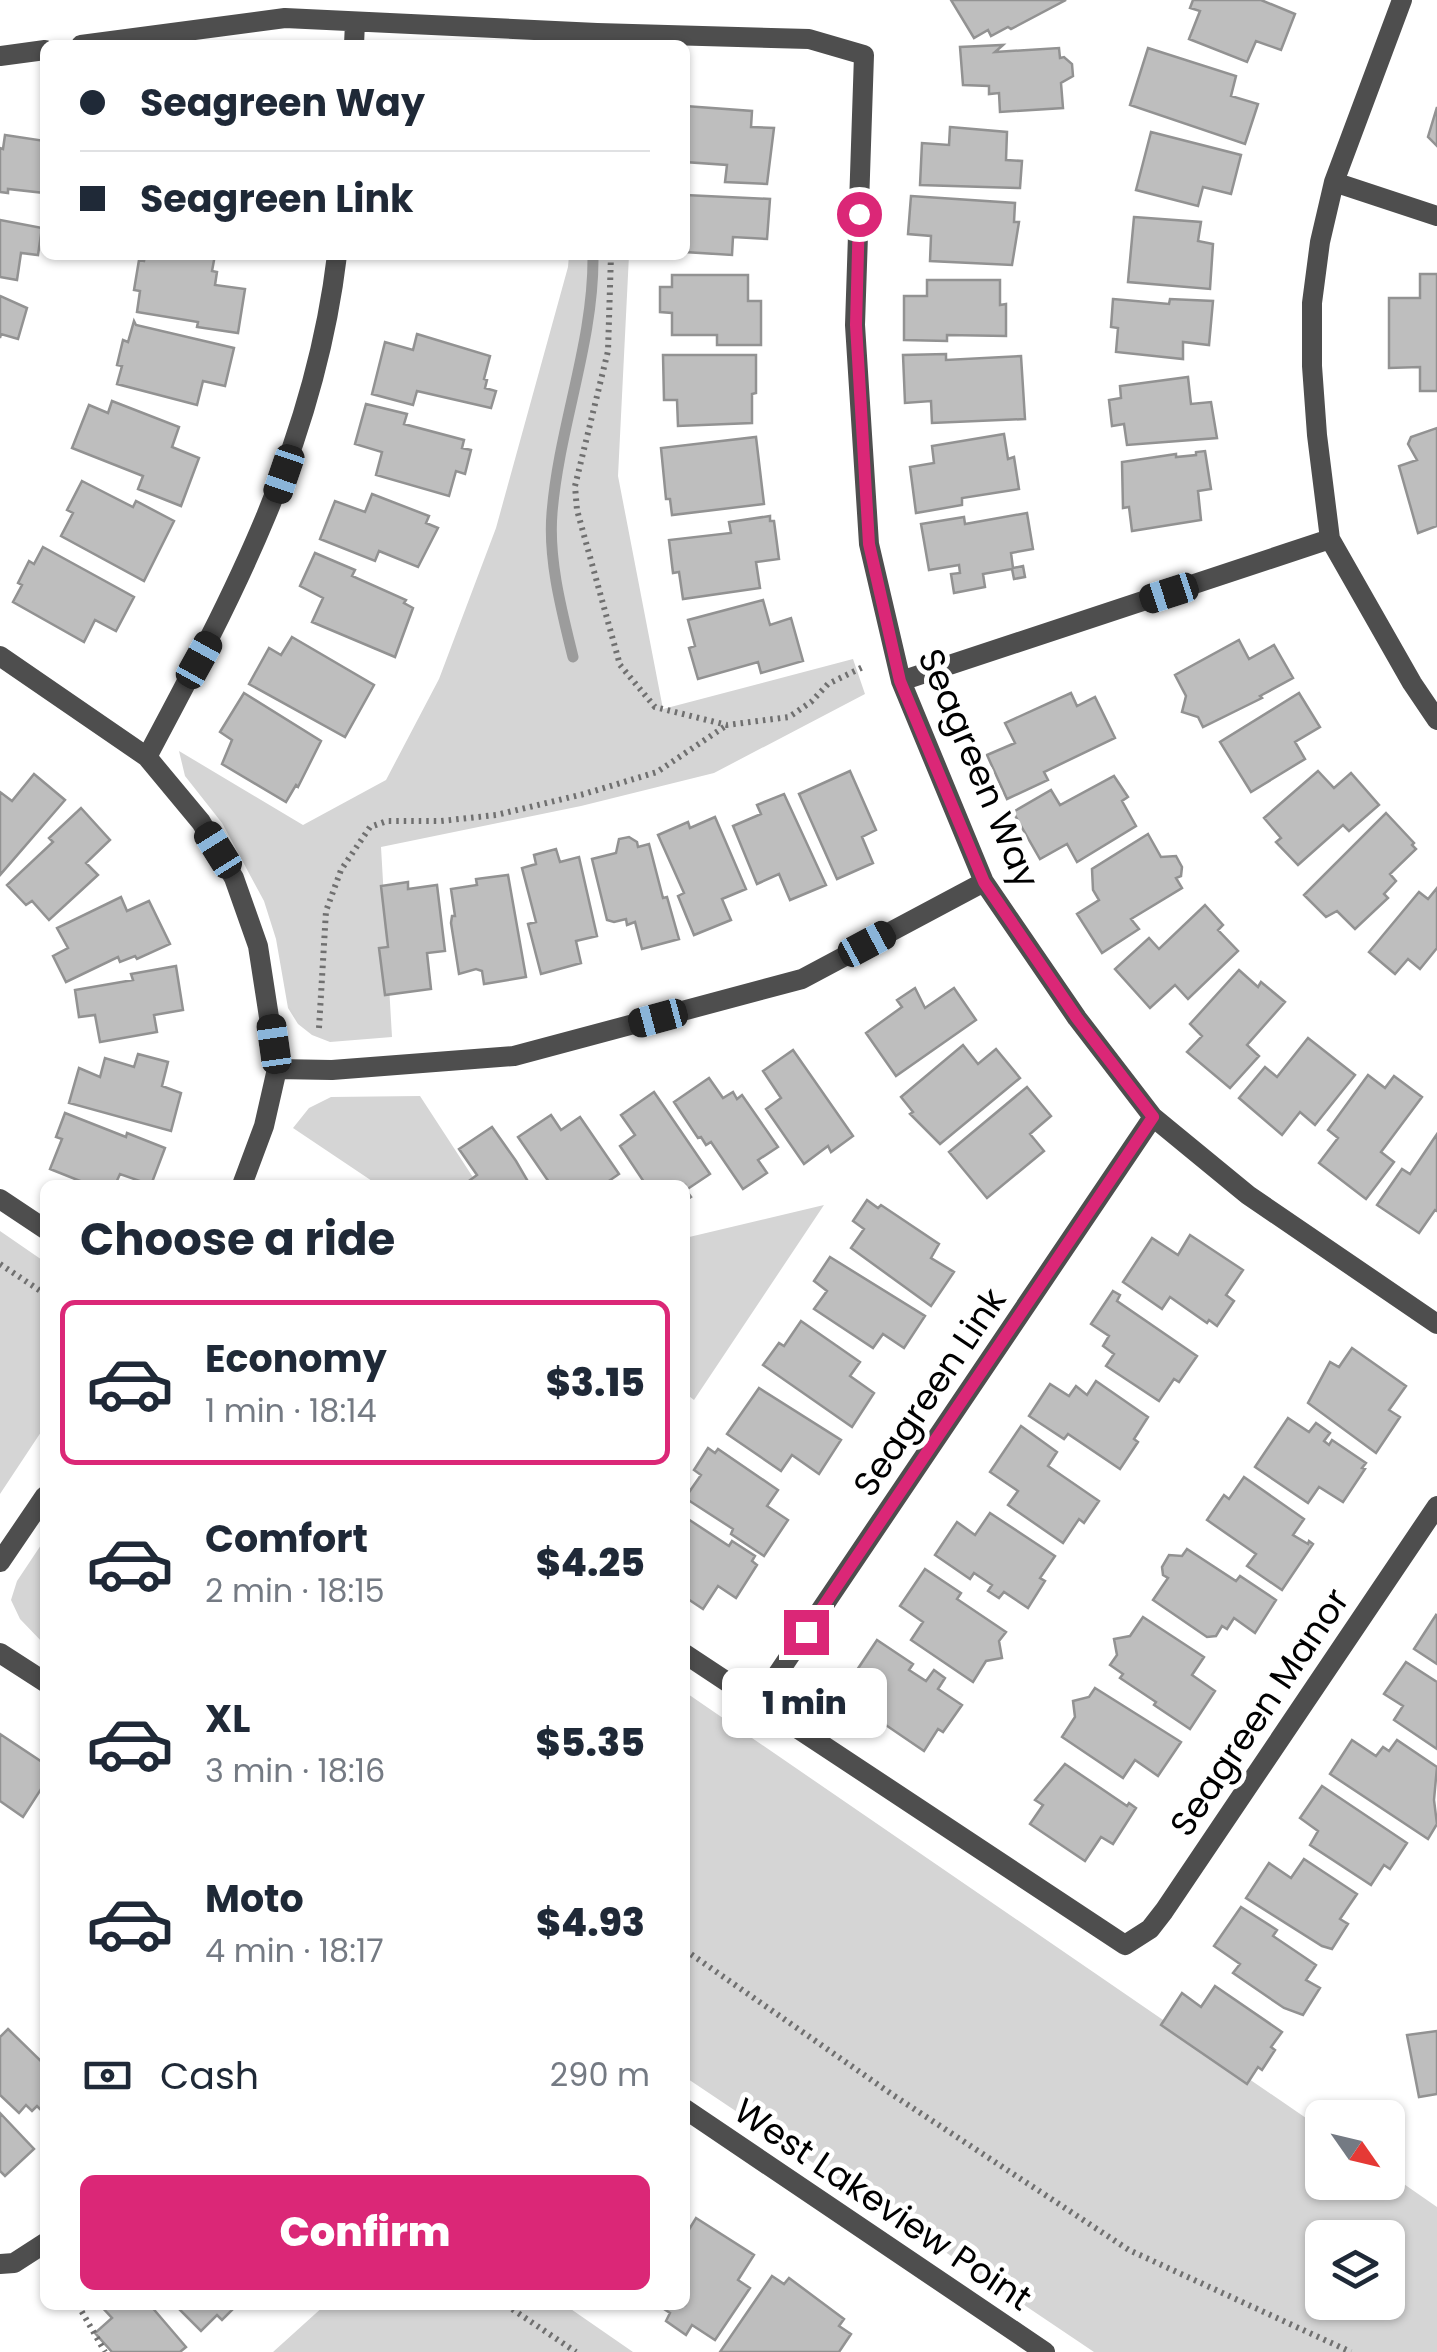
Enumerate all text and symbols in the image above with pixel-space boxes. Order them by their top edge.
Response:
text: Seagreen Way [140,76,425,129]
text: Seagreen Link [140,172,414,225]
route start [837,192,882,237]
car [260,441,308,507]
car [1136,569,1202,617]
car [171,626,227,694]
street label: Seagreen Way [907,641,1052,895]
car [189,817,247,883]
car [833,917,901,971]
car [625,996,691,1040]
car [255,1012,293,1076]
text: Choose a ride [80,1208,395,1271]
street label: Seagreen Link [841,1278,1017,1506]
text: Economy [205,1332,387,1385]
icon: car [85,1338,175,1428]
text: $3.15 [546,1356,645,1409]
text: 1 min · 18:14 [205,1388,377,1433]
text: Comfort [205,1512,368,1565]
icon: car [85,1518,175,1608]
text: $4.25 [536,1536,645,1589]
text: 2 min · 18:15 [205,1568,385,1613]
street label: Seagreen Manor [1158,1578,1360,1846]
route end [784,1610,829,1655]
callout: 1 min [724,1667,888,1737]
text: 1 min [762,1680,847,1725]
text: XL [205,1692,250,1745]
icon: car [85,1698,175,1788]
text: $5.35 [535,1716,645,1769]
text: 3 min · 18:16 [205,1748,385,1793]
text: Moto [205,1872,304,1925]
icon: car [85,1878,175,1968]
text: $4.93 [536,1896,645,1949]
text: 4 min · 18:17 [205,1928,384,1973]
icon: cash [80,2048,135,2103]
text: Cash [160,2049,259,2102]
text: 290 m [550,2052,650,2097]
street label: West Lakeview Point [725,2086,1041,2322]
north arrow [1305,2100,1405,2200]
map controls [1305,2100,1405,2320]
button: Confirm [80,2175,650,2290]
button: layers [1305,2220,1405,2320]

